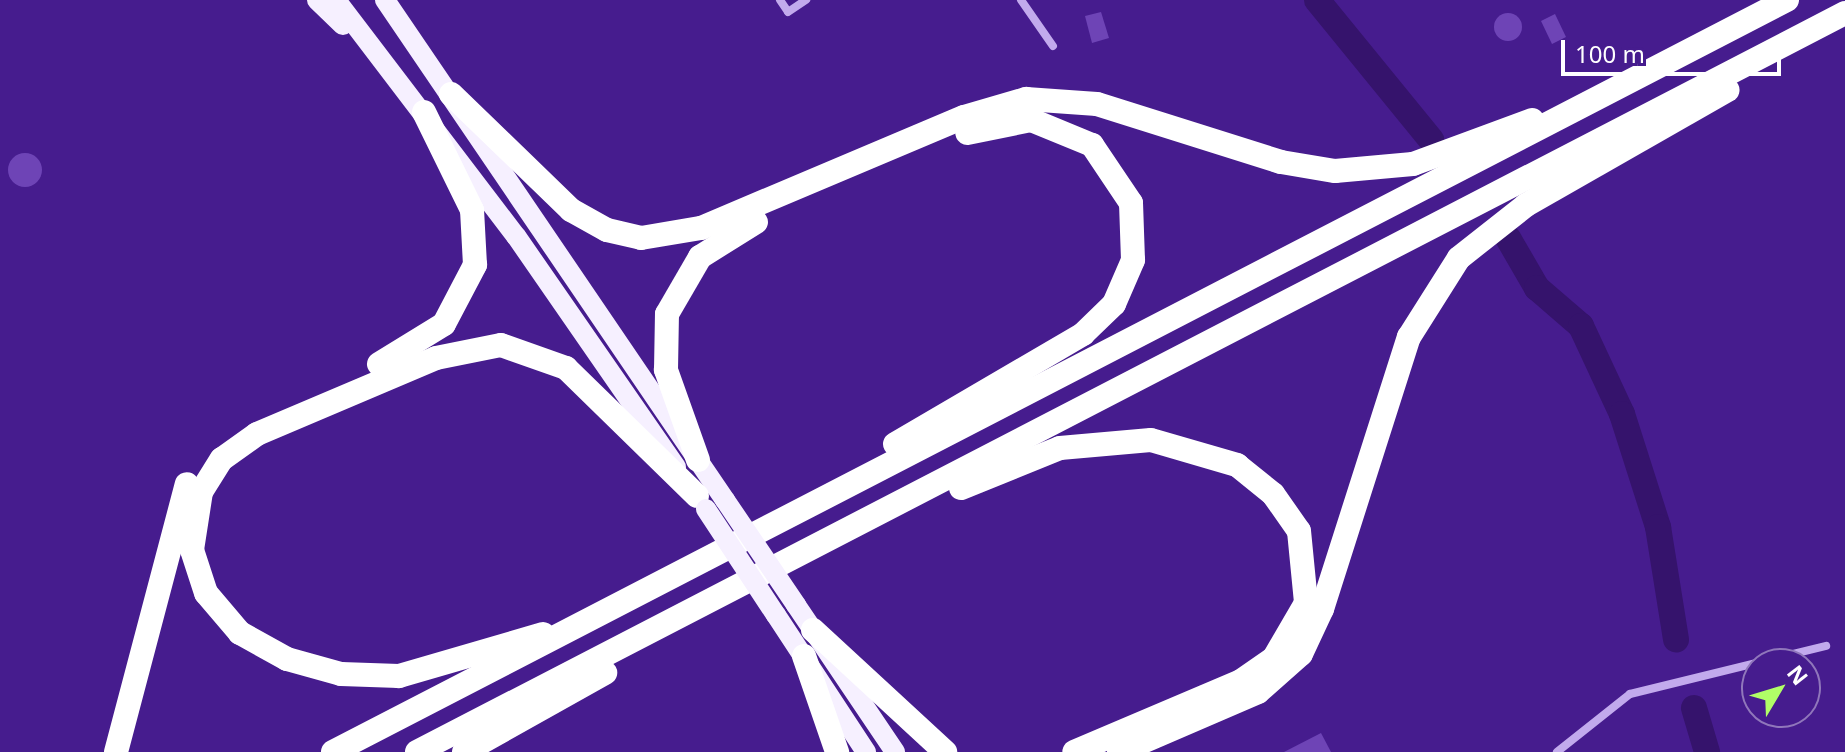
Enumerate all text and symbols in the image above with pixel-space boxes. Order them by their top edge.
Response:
scale bar [1565,24,1785,74]
text: 100 m [1575,37,1645,70]
north arrow [1741,648,1821,728]
text: N [1781,658,1816,691]

